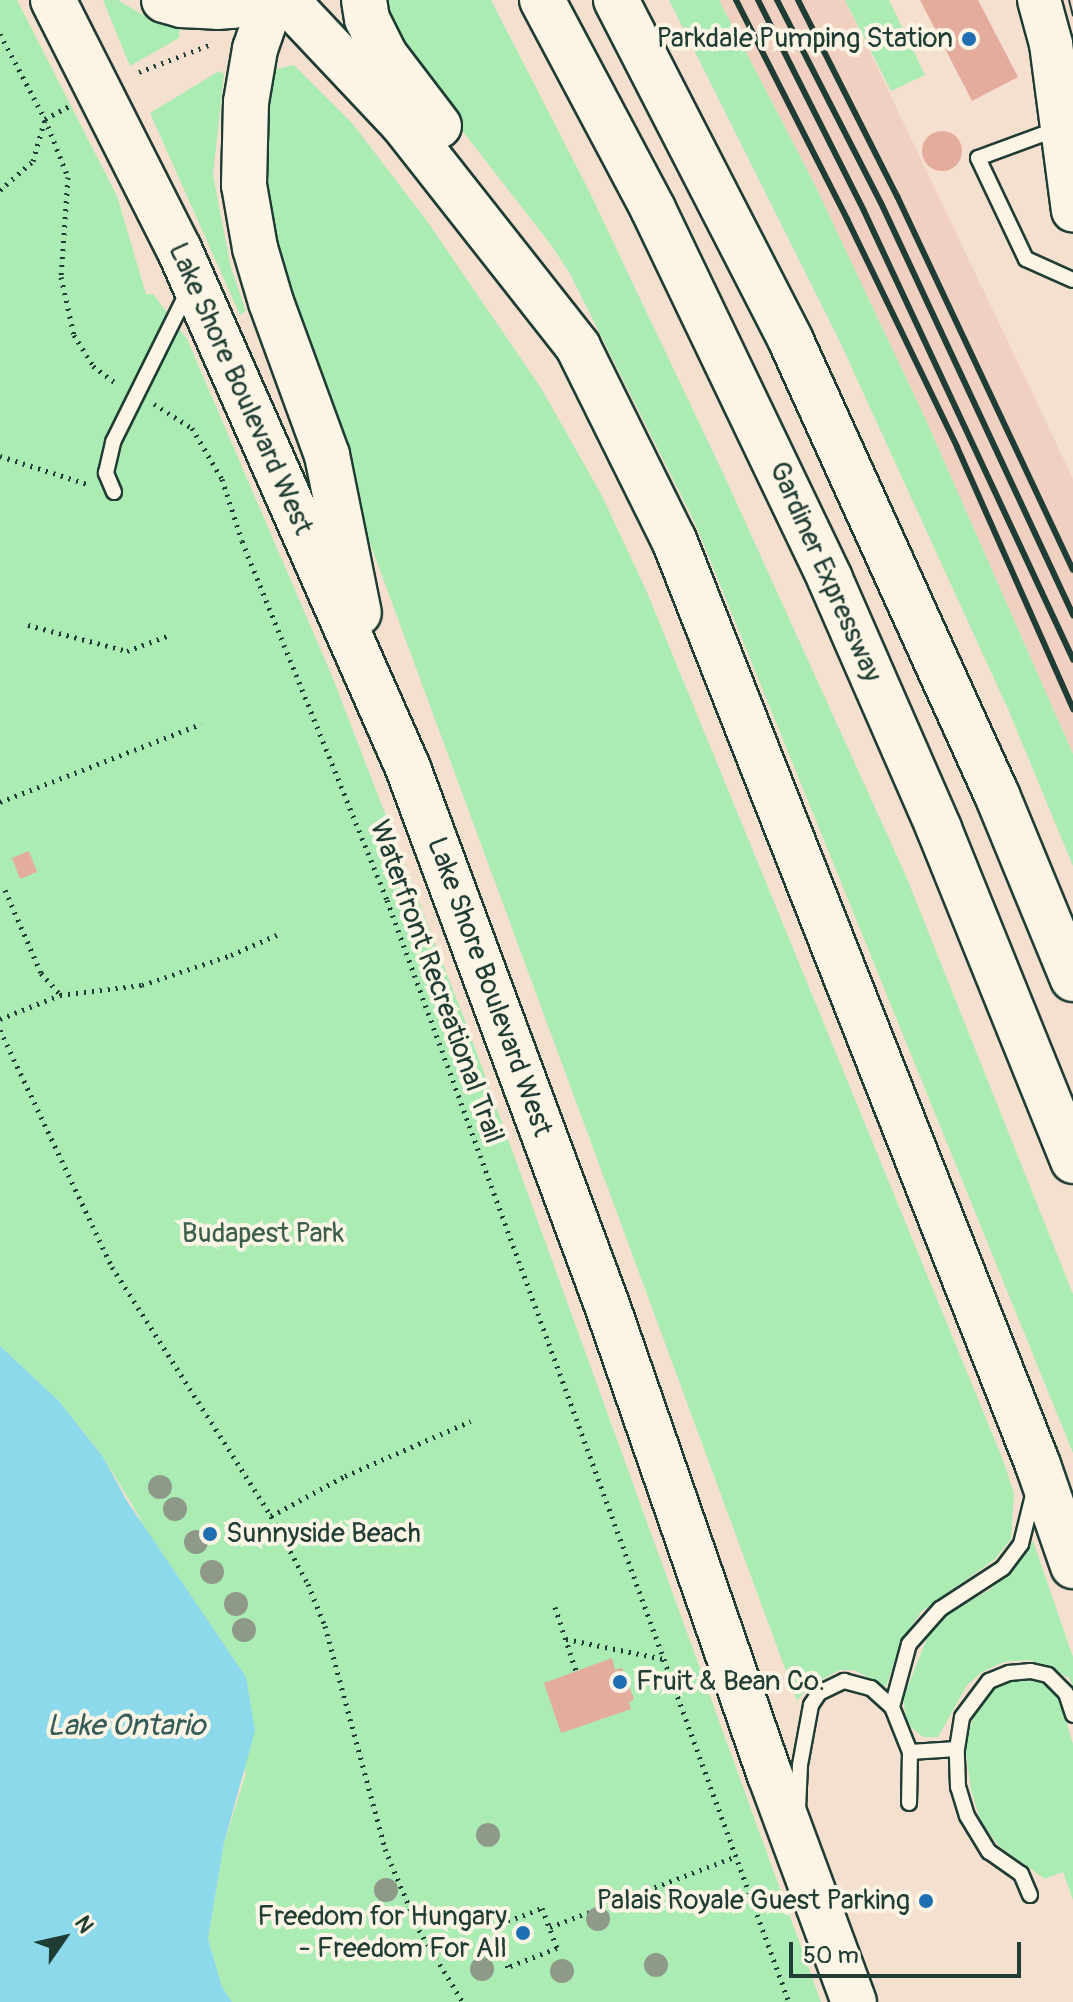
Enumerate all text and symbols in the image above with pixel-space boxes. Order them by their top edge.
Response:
place label: Parkdale Pumping Station [657,22,953,56]
marker: Parkdale Pumping Station [960,30,978,48]
street label: Lake Shore Boulevard West [160,238,320,540]
street label: Gardiner Expressway [761,457,889,687]
street label: Waterfront Recreational Trail [362,816,510,1148]
street label: Lake Shore Boulevard West [419,833,559,1141]
park label: Budapest Park [182,1217,344,1251]
place label: Sunnyside Beach [226,1517,421,1551]
marker: Sunnyside Beach [201,1525,219,1543]
place label: Fruit & Bean Co. [636,1665,825,1699]
marker: Fruit & Bean Co. [611,1673,629,1691]
water label: Lake Ontario [47,1708,205,1744]
place label: Palais Royale Guest Parking [597,1884,910,1918]
marker: Palais Royale Guest Parking [917,1892,935,1910]
north arrow [24,1898,104,1978]
place label: Freedom for Hungary - Freedom For All [257,1900,507,1966]
text: N [68,1911,100,1939]
marker: Freedom for Hungary - Freedom For All [514,1924,532,1942]
scale bar [793,1926,1025,1976]
text: 50 m [803,1941,859,1970]

